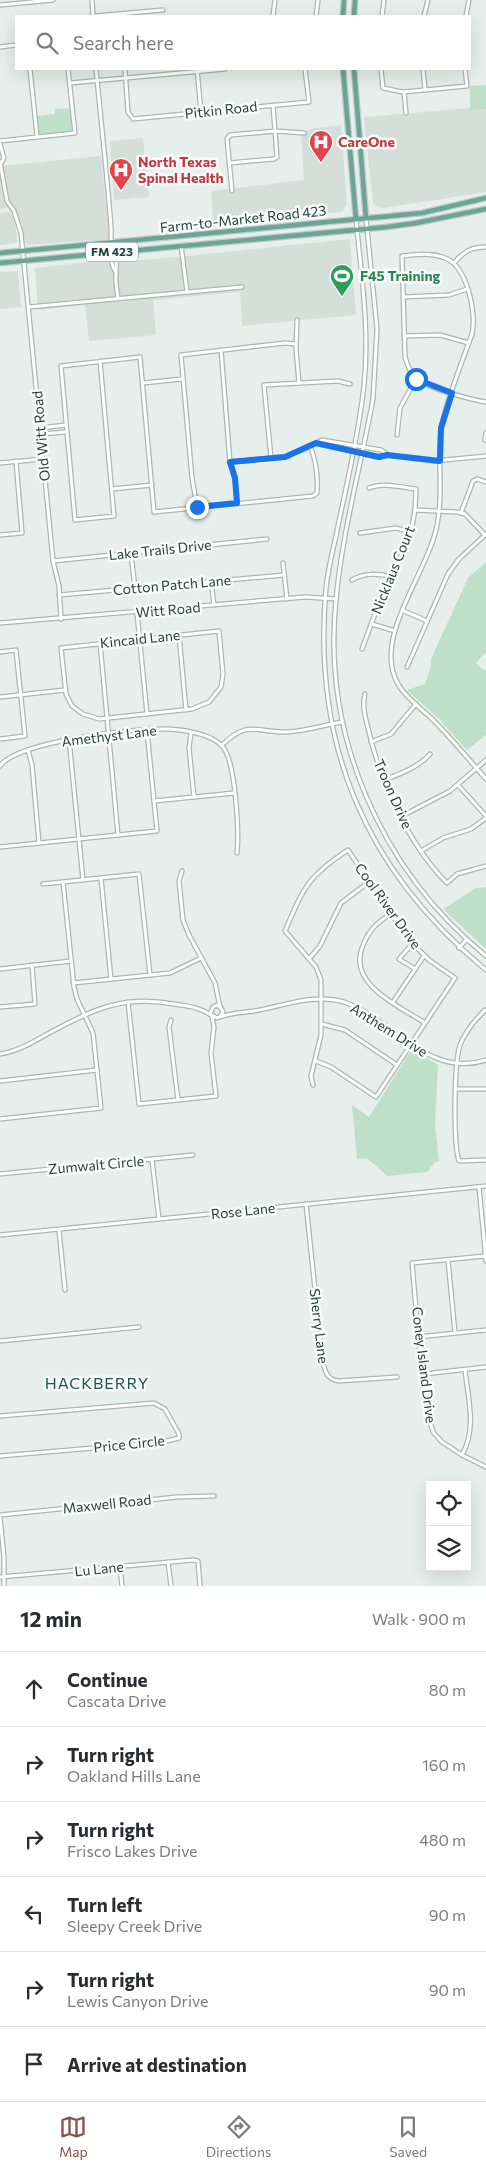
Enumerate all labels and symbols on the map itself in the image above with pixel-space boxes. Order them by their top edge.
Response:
street label: Pitkin Road [184,97,258,122]
hospital icon: CareOne [308,129,334,163]
place label: CareOne [338,133,395,150]
place label: North Texas Spinal Health [138,153,224,186]
hospital icon: North Texas Spinal Health [108,157,134,191]
street label: Farm-to-Market Road 423 [159,201,327,236]
road number: FM 423 [86,242,138,262]
sports icon: F45 Training [329,263,355,297]
place label: F45 Training [360,267,441,284]
route start [405,368,428,391]
street label: Old Witt Road [28,390,53,482]
route end [186,496,209,519]
street label: Nicklaus Court [367,523,418,616]
street label: Lake Trails Drive [108,536,212,563]
street label: Cotton Patch Lane [112,571,232,598]
street label: Witt Road [135,598,201,621]
street label: Kincaid Lane [99,626,181,651]
street label: Amethyst Lane [61,721,157,750]
street label: Troon Drive [371,756,416,831]
street label: Cool River Drive [352,859,425,952]
street label: Anthem Drive [348,999,431,1060]
street label: Zumwalt Circle [47,1152,145,1177]
street label: Rose Lane [210,1199,276,1222]
street label: Sherry Lane [306,1287,333,1364]
street label: Coney Island Drive [409,1306,440,1424]
district label: HACKBERRY [45,1373,149,1392]
street label: Price Circle [93,1431,165,1456]
street label: Maxwell Road [62,1490,152,1517]
street label: Lu Lane [74,1557,124,1580]

